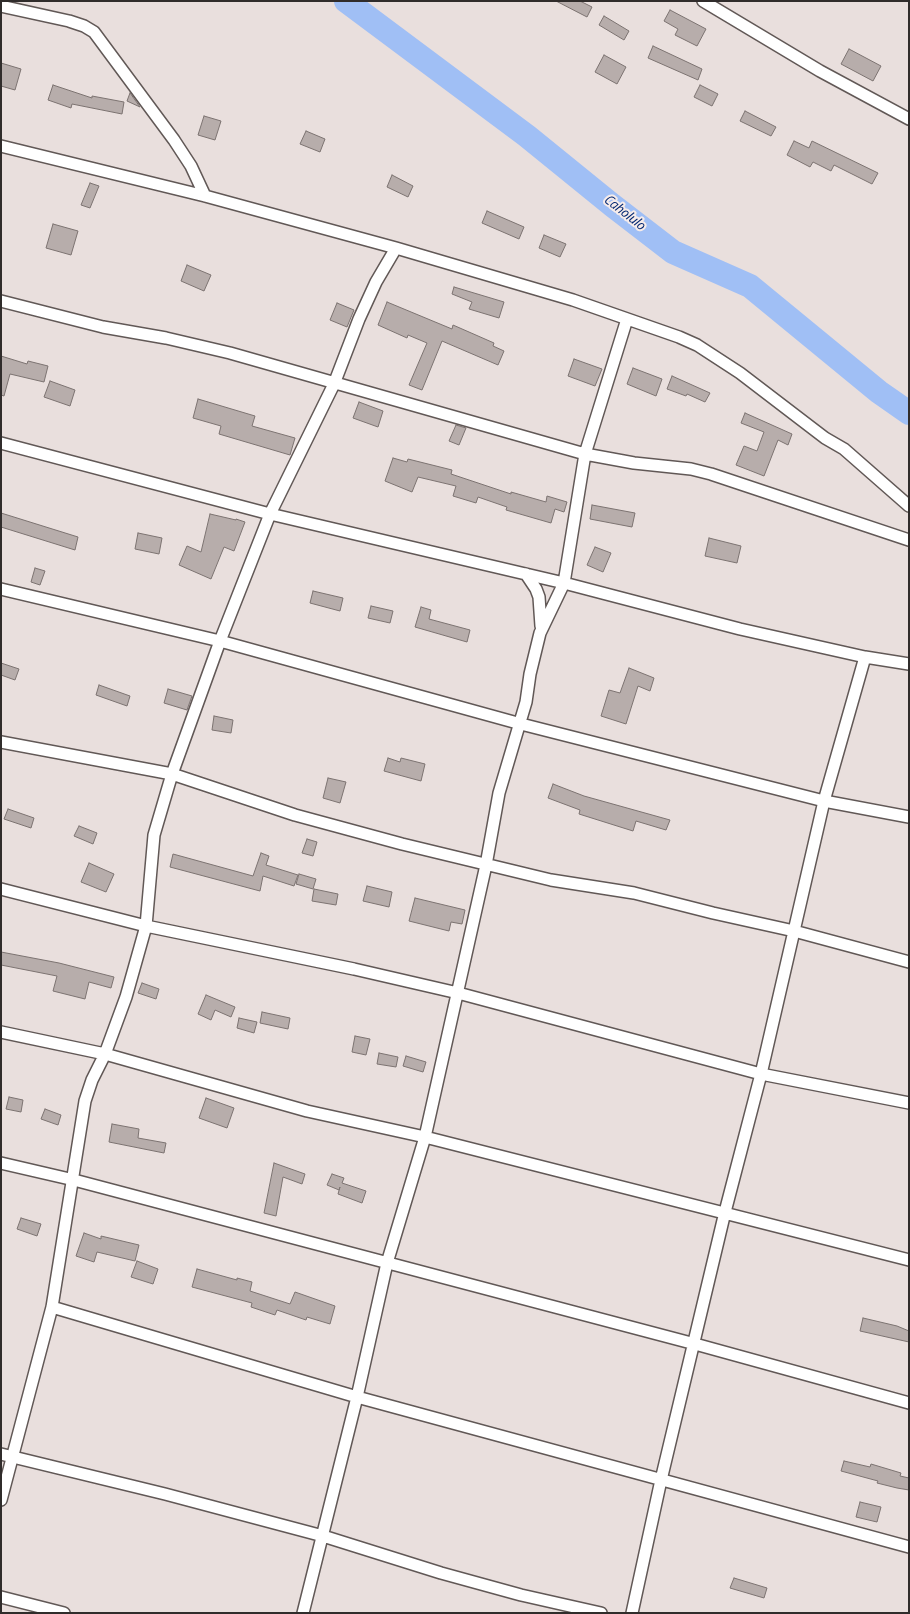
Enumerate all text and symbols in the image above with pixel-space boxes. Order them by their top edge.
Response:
water label: Caholulo [600,192,648,234]

